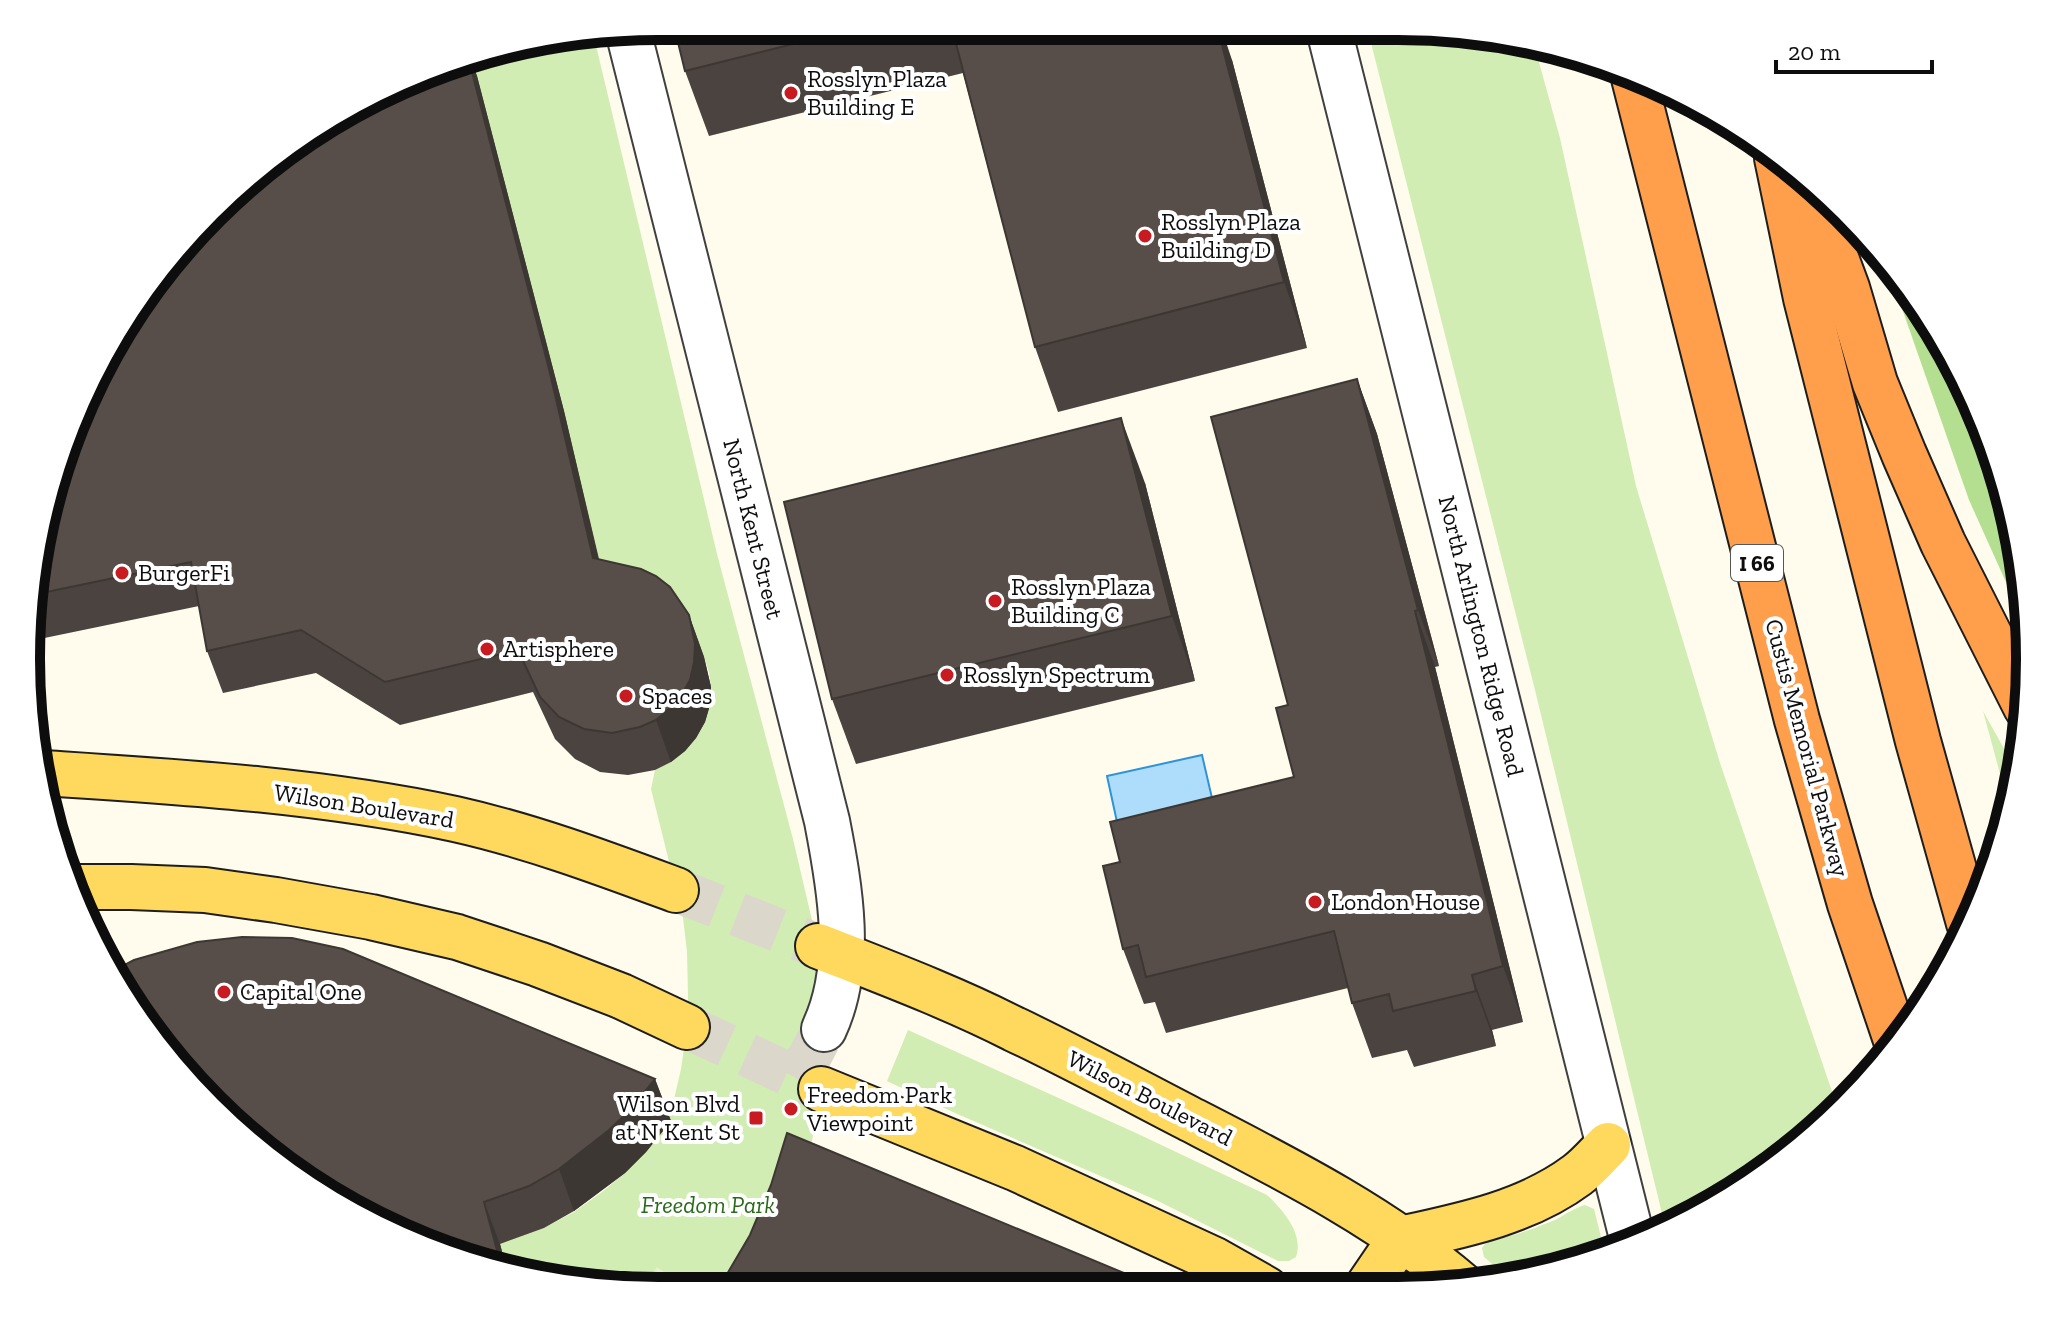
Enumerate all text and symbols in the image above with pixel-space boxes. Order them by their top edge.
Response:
scale bar [1776,24,1932,74]
text: 20 m [1788,37,1841,66]
place label: Rosslyn Plaza Building E [807,64,947,121]
marker: Rosslyn Plaza Building E [782,84,800,102]
place label: Rosslyn Plaza Building D [1161,207,1301,264]
marker: Rosslyn Plaza Building D [1136,227,1154,245]
street label: North Kent Street [717,436,790,622]
street label: North Arlington Ridge Road [1433,492,1530,779]
road number: I 66 [1731,545,1783,581]
place label: BurgerFi [138,558,230,587]
marker: BurgerFi [113,564,131,582]
place label: Rosslyn Plaza Building C [1011,572,1151,629]
marker: Rosslyn Plaza Building C [986,592,1004,610]
street label: Custis Memorial Parkway [1759,616,1856,881]
place label: Artisphere [503,634,614,663]
marker: Artisphere [478,640,496,658]
place label: Rosslyn Spectrum [963,660,1150,689]
marker: Rosslyn Spectrum [938,666,956,684]
place label: Spaces [642,681,712,710]
marker: Spaces [617,687,635,705]
street label: Wilson Boulevard [272,777,456,834]
place label: London House [1331,887,1480,916]
marker: London House [1306,893,1324,911]
place label: Capital One [240,977,362,1006]
marker: Capital One [215,983,233,1001]
street label: Wilson Boulevard [1063,1043,1238,1152]
place label: Freedom Park Viewpoint [806,1080,953,1137]
place label: Wilson Blvd at N Kent St [615,1089,740,1146]
marker: Freedom Park Viewpoint [782,1100,800,1118]
marker: Wilson Blvd at N Kent St [747,1109,765,1127]
park label: Freedom Park [641,1190,775,1219]

